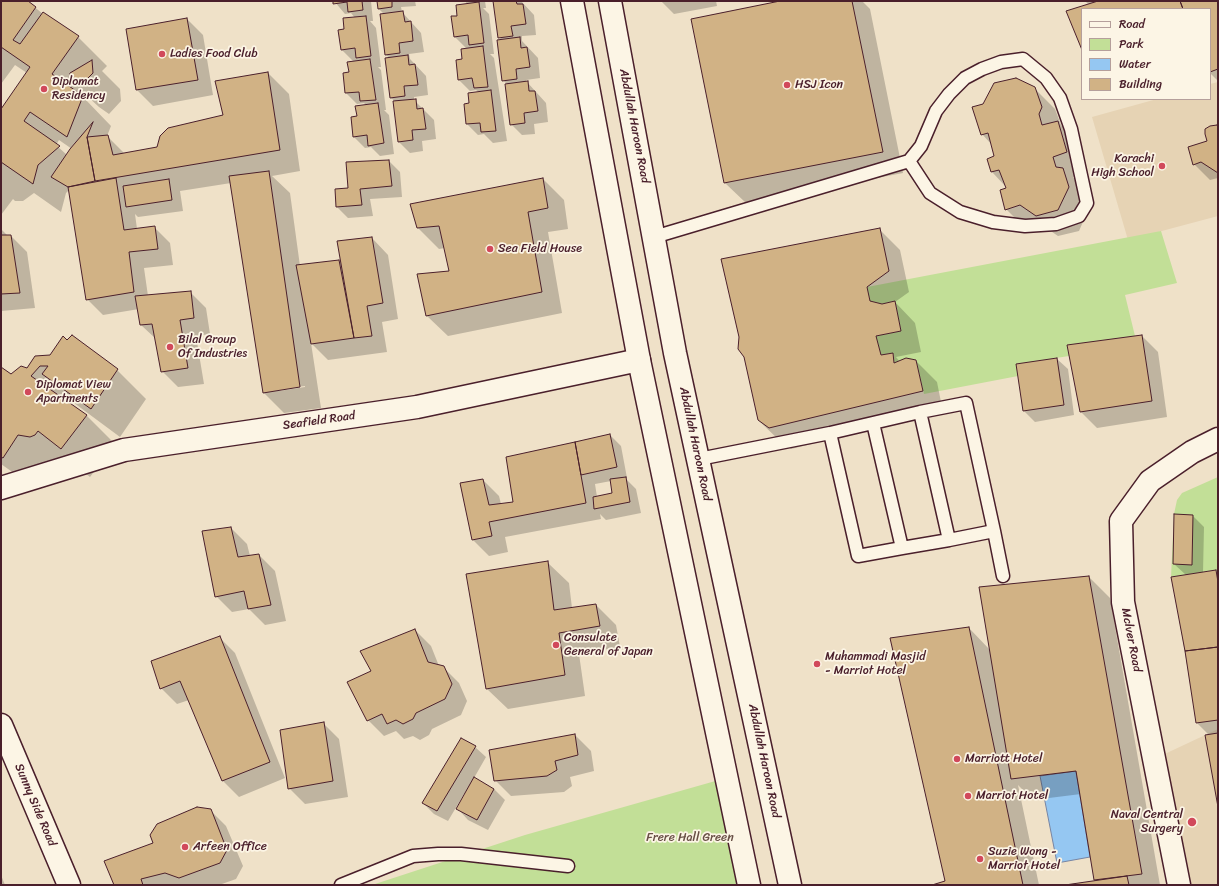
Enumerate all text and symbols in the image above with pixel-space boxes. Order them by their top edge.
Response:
legend [1081,8,1211,100]
text: Road [1119,13,1145,35]
text: Park [1119,33,1144,55]
place label: Ladies Food Club [170,47,258,61]
marker: Ladies Food Club [157,49,167,59]
text: Water [1119,53,1151,75]
street label: Abdullah Haroon Road [616,68,652,184]
text: Building [1119,73,1162,95]
place label: Diplomat Residency [52,75,105,103]
place label: HSJ Icon [795,78,843,92]
marker: HSJ Icon [782,80,792,90]
marker: Diplomat Residency [39,84,49,94]
place label: Karachi High School [1091,152,1154,180]
marker: Karachi High School [1157,161,1167,171]
place label: Sea Field House [498,242,582,256]
marker: Sea Field House [485,244,495,254]
place label: Bilal Group Of Industries [178,333,247,361]
marker: Bilal Group Of Industries [165,342,175,352]
place label: Diplomat View Apartments [36,378,111,406]
street label: Abdullah Haroon Road [676,386,714,502]
marker: Diplomat View Apartments [23,387,33,397]
street label: Seafield Road [282,409,356,433]
street label: Mclver Road [1118,607,1144,673]
place label: Consulate General of Japan [564,631,653,659]
marker: Consulate General of Japan [551,640,561,650]
place label: Muhammadi Masjid - Marriot Hotel [825,650,926,678]
marker: Muhammadi Masjid - Marriot Hotel [812,659,822,669]
street label: Abdullah Haroon Road [745,703,783,819]
place label: Marriott Hotel [965,752,1042,766]
marker: Marriott Hotel [952,754,962,764]
street label: Sunny Side Road [11,762,59,848]
place label: Marriot Hotel [976,789,1048,803]
marker: Marriot Hotel [963,791,973,801]
place label: Naval Central Surgery [1111,808,1183,836]
marker: Naval Central Surgery [1186,816,1198,828]
park label: Frere Hall Green [646,831,734,845]
place label: Arfeen Office [193,840,267,854]
marker: Arfeen Office [180,842,190,852]
place label: Suzie Wong - Marriot Hotel [988,845,1060,873]
marker: Suzie Wong - Marriot Hotel [975,854,985,864]

